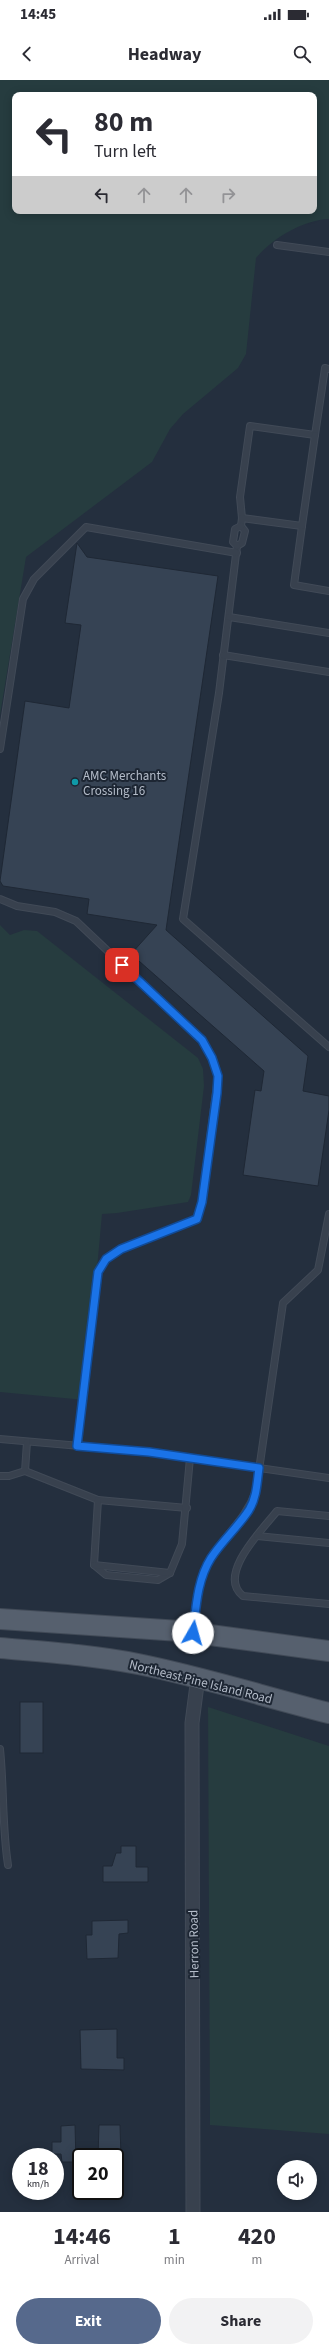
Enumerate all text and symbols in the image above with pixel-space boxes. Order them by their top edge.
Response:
text: 14:45 [20,4,56,25]
text: Headway [128,42,201,67]
icon: back [16,43,38,65]
icon: search [291,43,313,65]
text: 80 m [94,102,153,142]
icon: left [28,108,80,160]
text: Turn left [94,139,156,164]
icon: left [91,184,113,206]
icon: ahead [133,184,155,206]
icon: ahead [175,184,197,206]
icon: right [217,184,239,206]
place label: AMC Merchants Crossing 16 [83,767,167,800]
marker: AMC Merchants Crossing 16 [70,777,80,787]
pin [105,948,139,982]
icon: arrive [111,954,133,976]
position arrow [172,1612,214,1654]
street label: Northeast Pine Island Road [127,1655,274,1708]
street label: Herron Road [184,1910,204,1978]
speed limit sign: 20 [72,2148,124,2200]
text: 18 [27,2155,49,2183]
map controls [277,2160,317,2200]
button: sound [277,2160,317,2200]
text: km/h [27,2177,49,2191]
text: 14:46 [53,2219,111,2254]
text: 1 [168,2219,181,2254]
text: 420 [238,2219,276,2254]
text: Arrival [64,2251,99,2269]
text: min [164,2251,185,2269]
text: m [252,2251,262,2269]
button: Exit [16,2298,161,2344]
button: Share [169,2298,313,2344]

